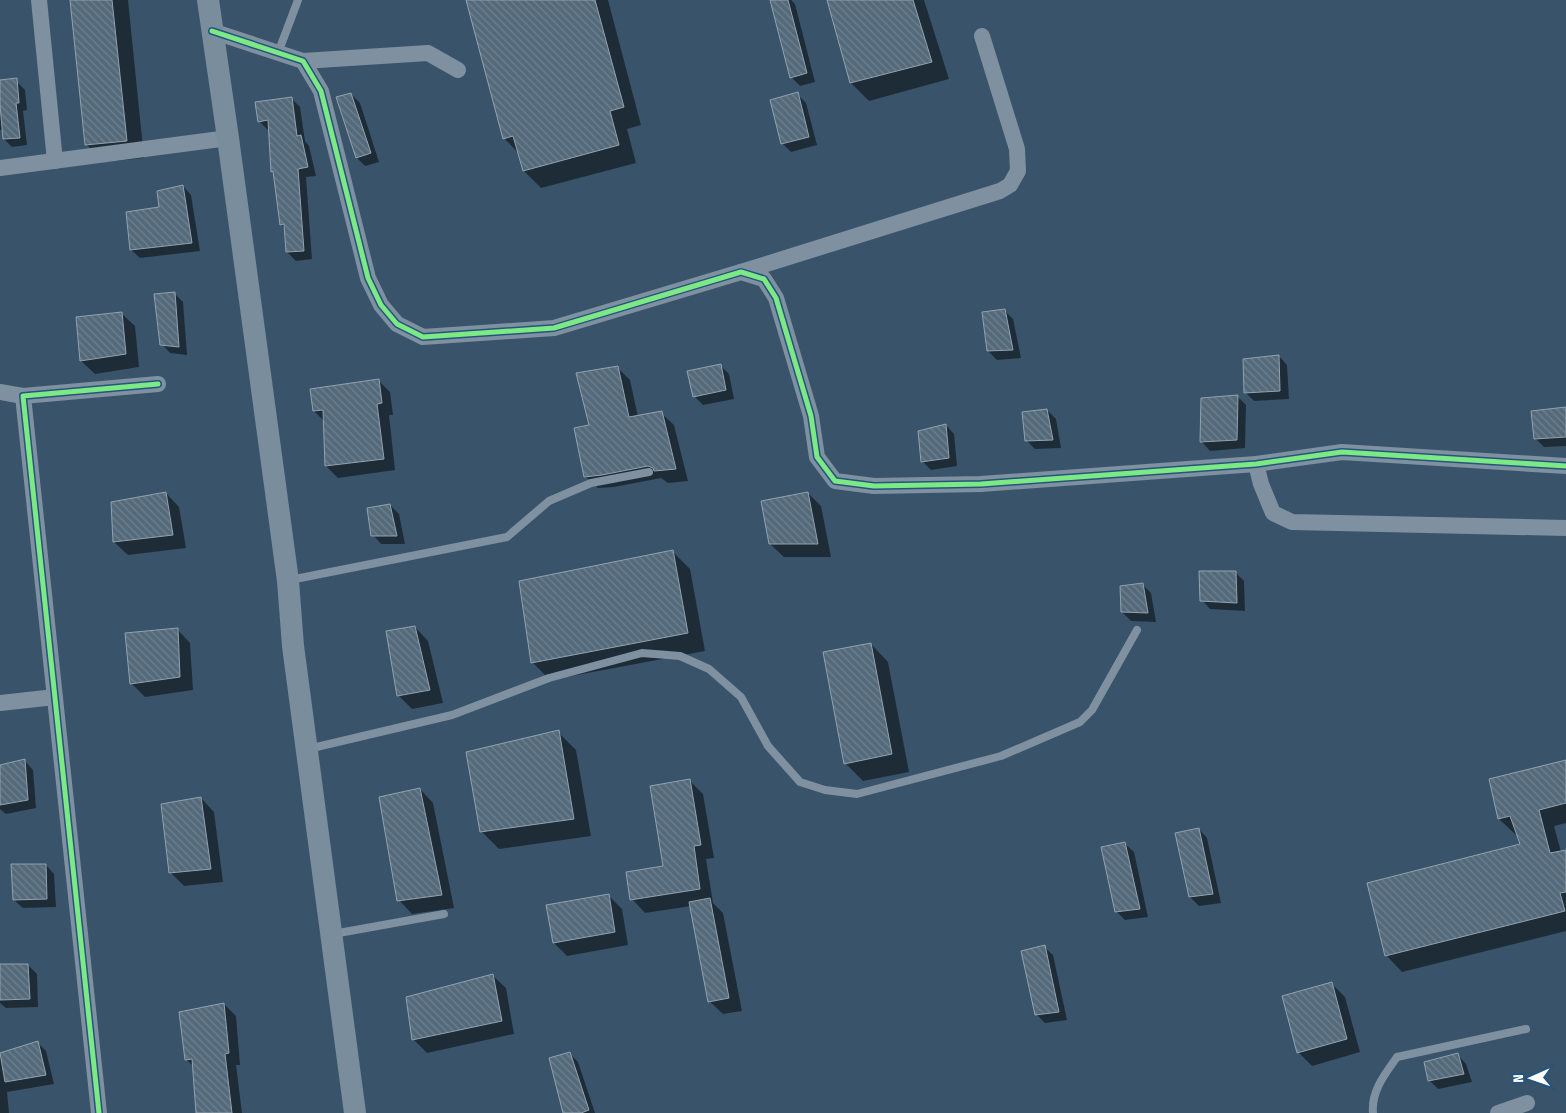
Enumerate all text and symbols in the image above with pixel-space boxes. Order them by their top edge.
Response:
north arrow [1506,1053,1556,1103]
text: N [1510,1074,1527,1083]

